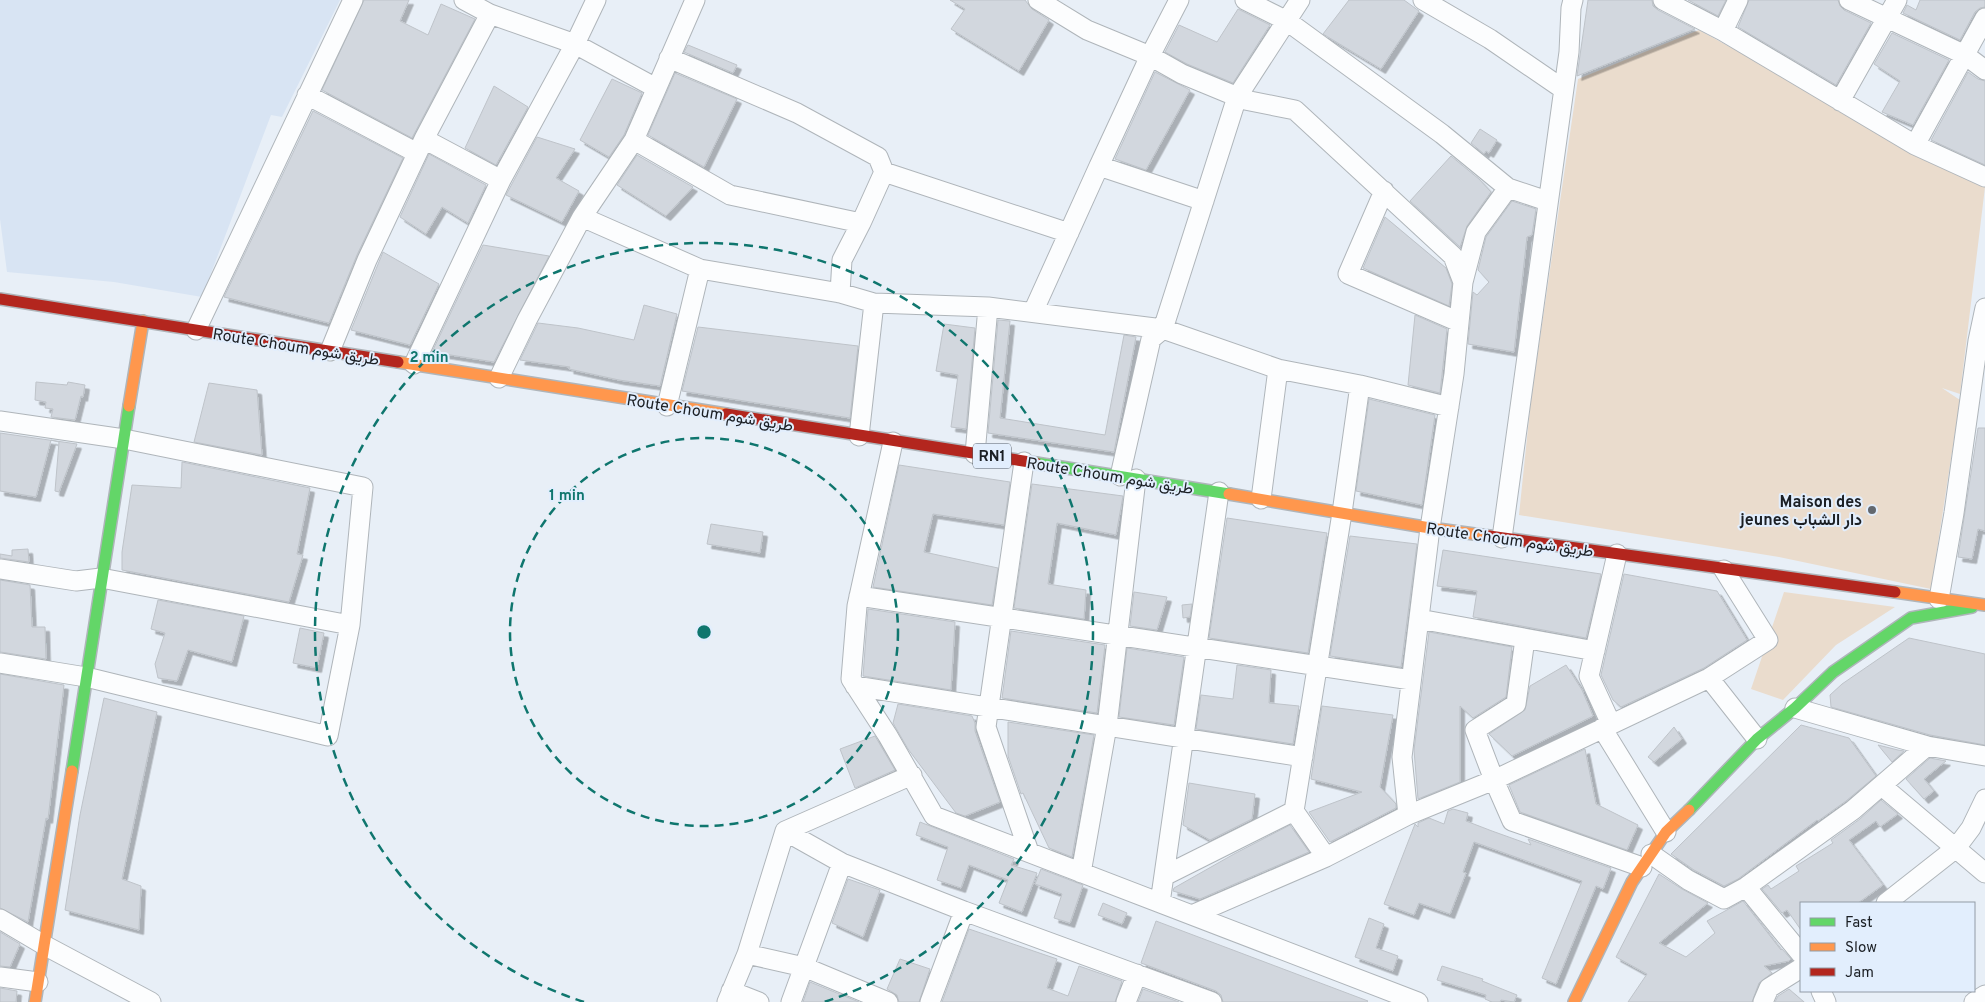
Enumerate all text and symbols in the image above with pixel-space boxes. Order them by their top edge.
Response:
street label: Route Choum طريق شوم [211,325,380,371]
text: 2 min [409,349,449,368]
street label: Route Choum طريق شوم [625,391,794,437]
road number: RN1 [973,444,1011,468]
street label: Route Choum طريق شوم [1025,454,1194,500]
text: 1 min [549,487,585,506]
place label: Maison des jeunes دار الشباب [1739,493,1862,531]
marker: Maison des jeunes دار الشباب [1866,504,1878,516]
street label: Route Choum طريق شوم [1425,519,1594,563]
centre of rings [695,623,713,641]
legend [1800,902,1975,992]
text: Fast [1845,914,1873,933]
text: Slow [1845,939,1877,958]
text: Jam [1845,964,1874,983]

